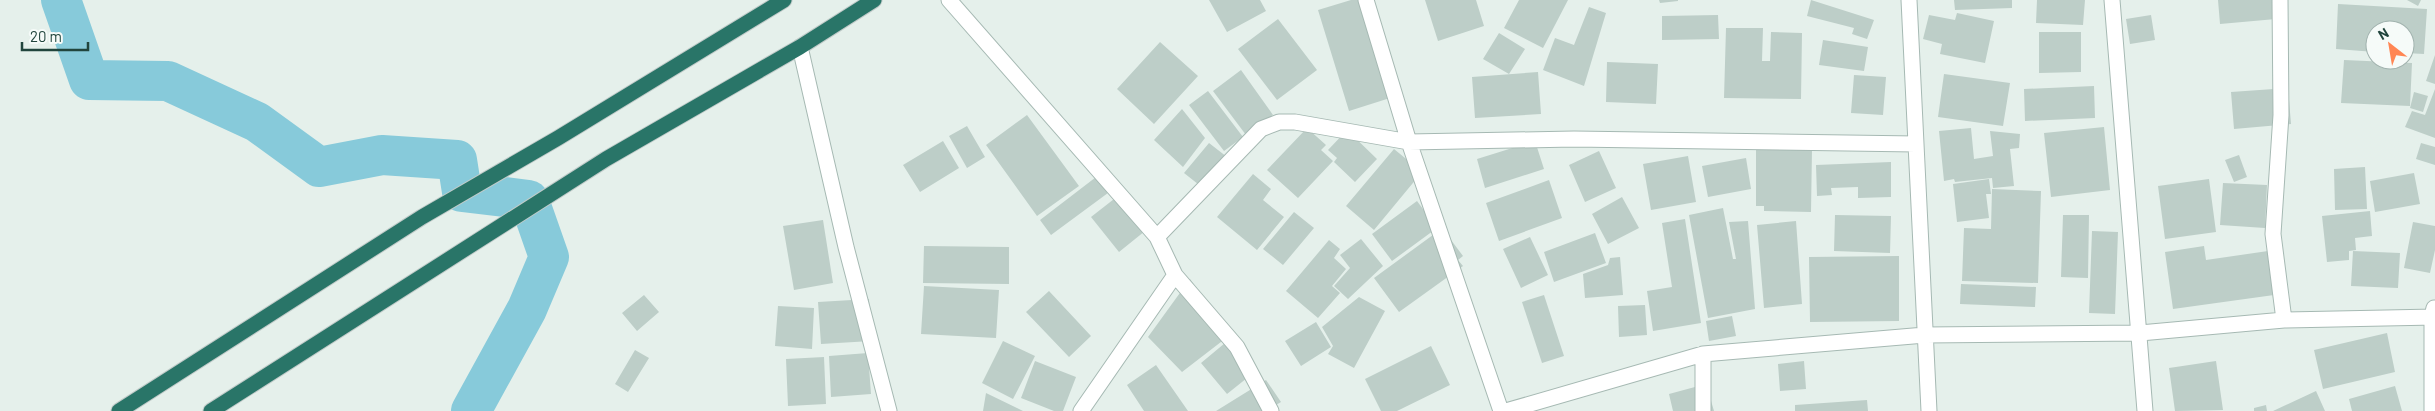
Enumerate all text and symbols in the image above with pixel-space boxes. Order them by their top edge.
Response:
scale bar [22,20,89,52]
north arrow [2365,20,2415,70]
text: N [2375,24,2391,43]
text: 20 m [30,27,62,45]

